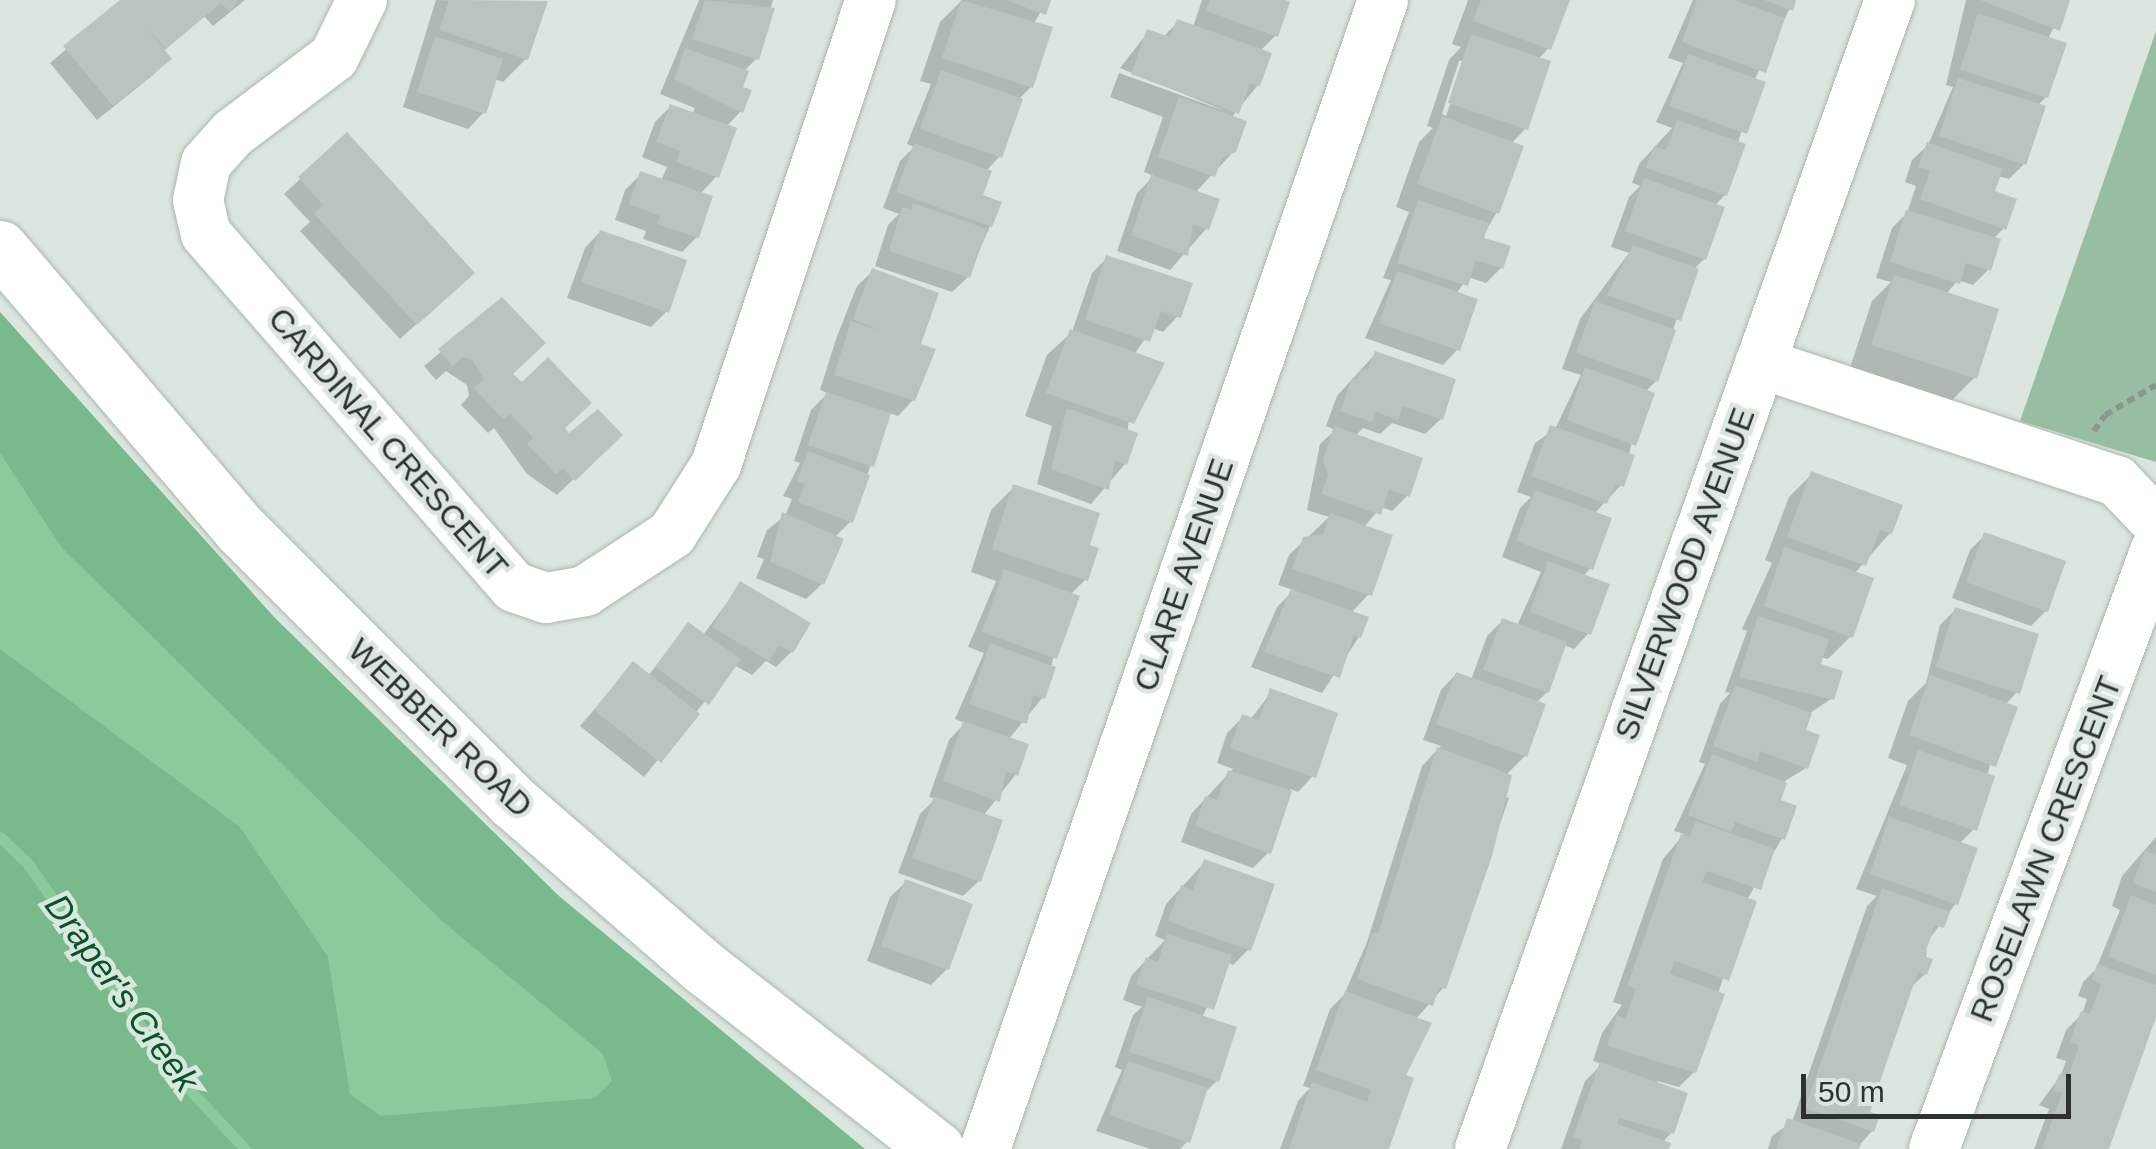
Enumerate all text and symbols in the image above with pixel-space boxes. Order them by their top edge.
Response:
street label: CARDINAL CRESCENT [260,300,516,586]
street label: SILVERWOOD AVENUE [1607,402,1763,746]
street label: CLARE AVENUE [1126,453,1242,697]
street label: WEBBER ROAD [340,631,540,825]
street label: ROSELAWN CRESCENT [1962,671,2130,1027]
water label: Draper's Creek [36,886,208,1100]
scale bar [1806,1054,2076,1116]
text: 50 m [1818,1075,1885,1108]

